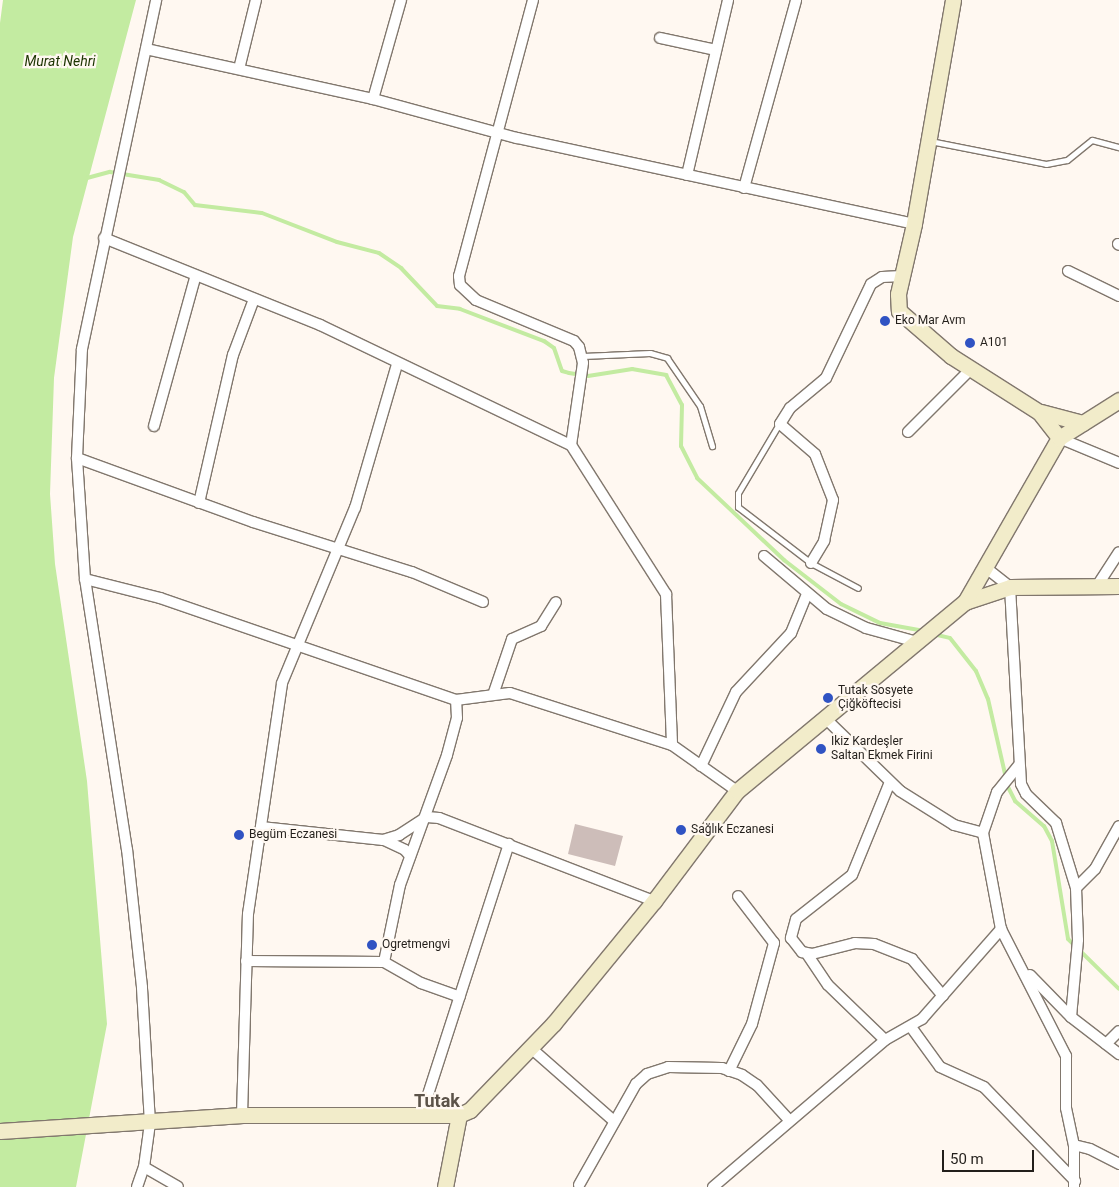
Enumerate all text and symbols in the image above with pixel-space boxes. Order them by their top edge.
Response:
water label: Murat Nehri [24,53,96,69]
place label: Eko Mar Avm [895,314,966,328]
marker: Eko Mar Avm [879,315,891,327]
place label: A101 [980,336,1008,350]
marker: A101 [964,337,976,349]
place label: Tutak Sosyete Çiğköftecisi [838,684,913,712]
marker: Tutak Sosyete Çiğköftecisi [822,692,834,704]
place label: Ikiz Kardeşler Saltan Ekmek Firini [831,735,933,763]
marker: Ikiz Kardeşler Saltan Ekmek Firini [815,743,827,755]
place label: Sağlık Eczanesi [691,823,774,837]
marker: Sağlık Eczanesi [675,824,687,836]
place label: Begüm Eczanesi [249,828,337,842]
marker: Begüm Eczanesi [233,829,245,841]
place label: Ogretmengvi [382,938,450,952]
marker: Ogretmengvi [366,939,378,951]
district label: Tutak [414,1090,460,1112]
scale bar [944,1140,1036,1172]
text: 50 m [950,1150,984,1168]

